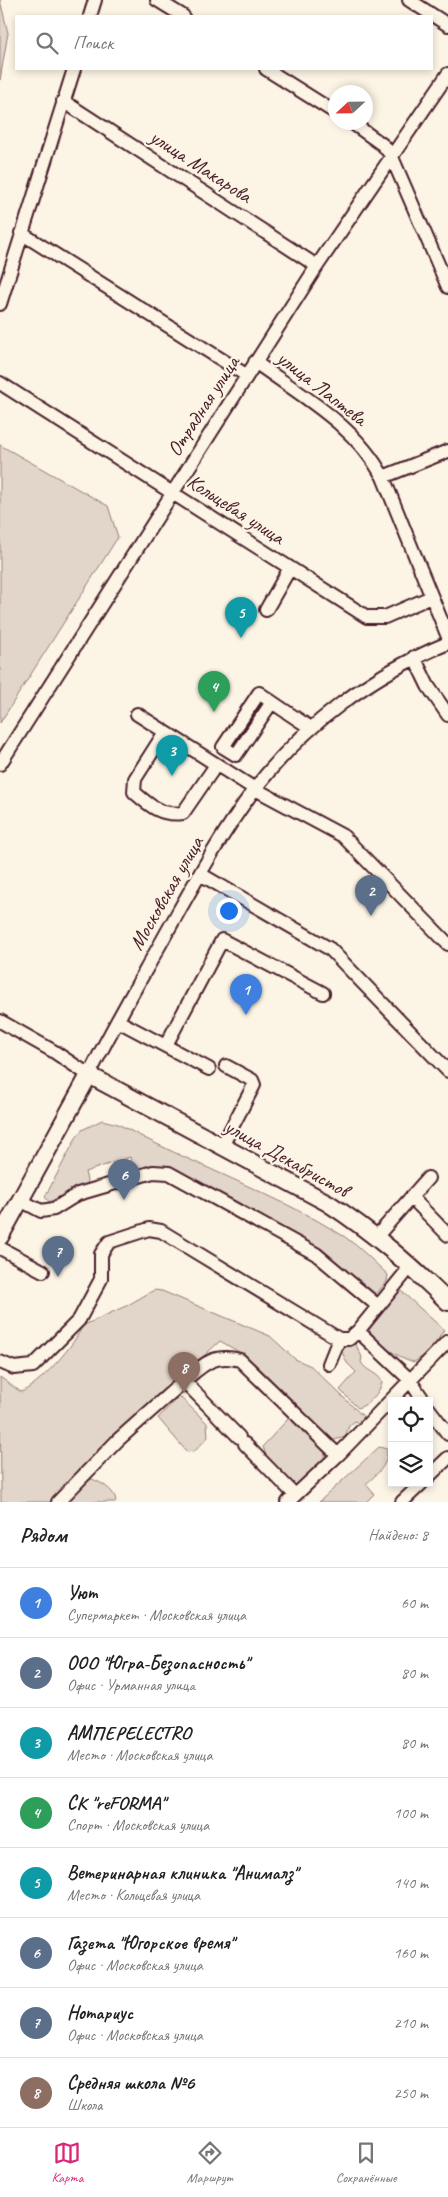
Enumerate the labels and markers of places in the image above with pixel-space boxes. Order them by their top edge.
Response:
pin: 5 [225,597,257,638]
pin: 4 [198,671,230,712]
pin: 3 [156,735,188,776]
pin: 2 [355,875,387,916]
pin: 1 [230,974,262,1015]
pin: 6 [108,1159,140,1200]
pin: 7 [42,1236,74,1277]
pin: 8 [168,1352,200,1393]

